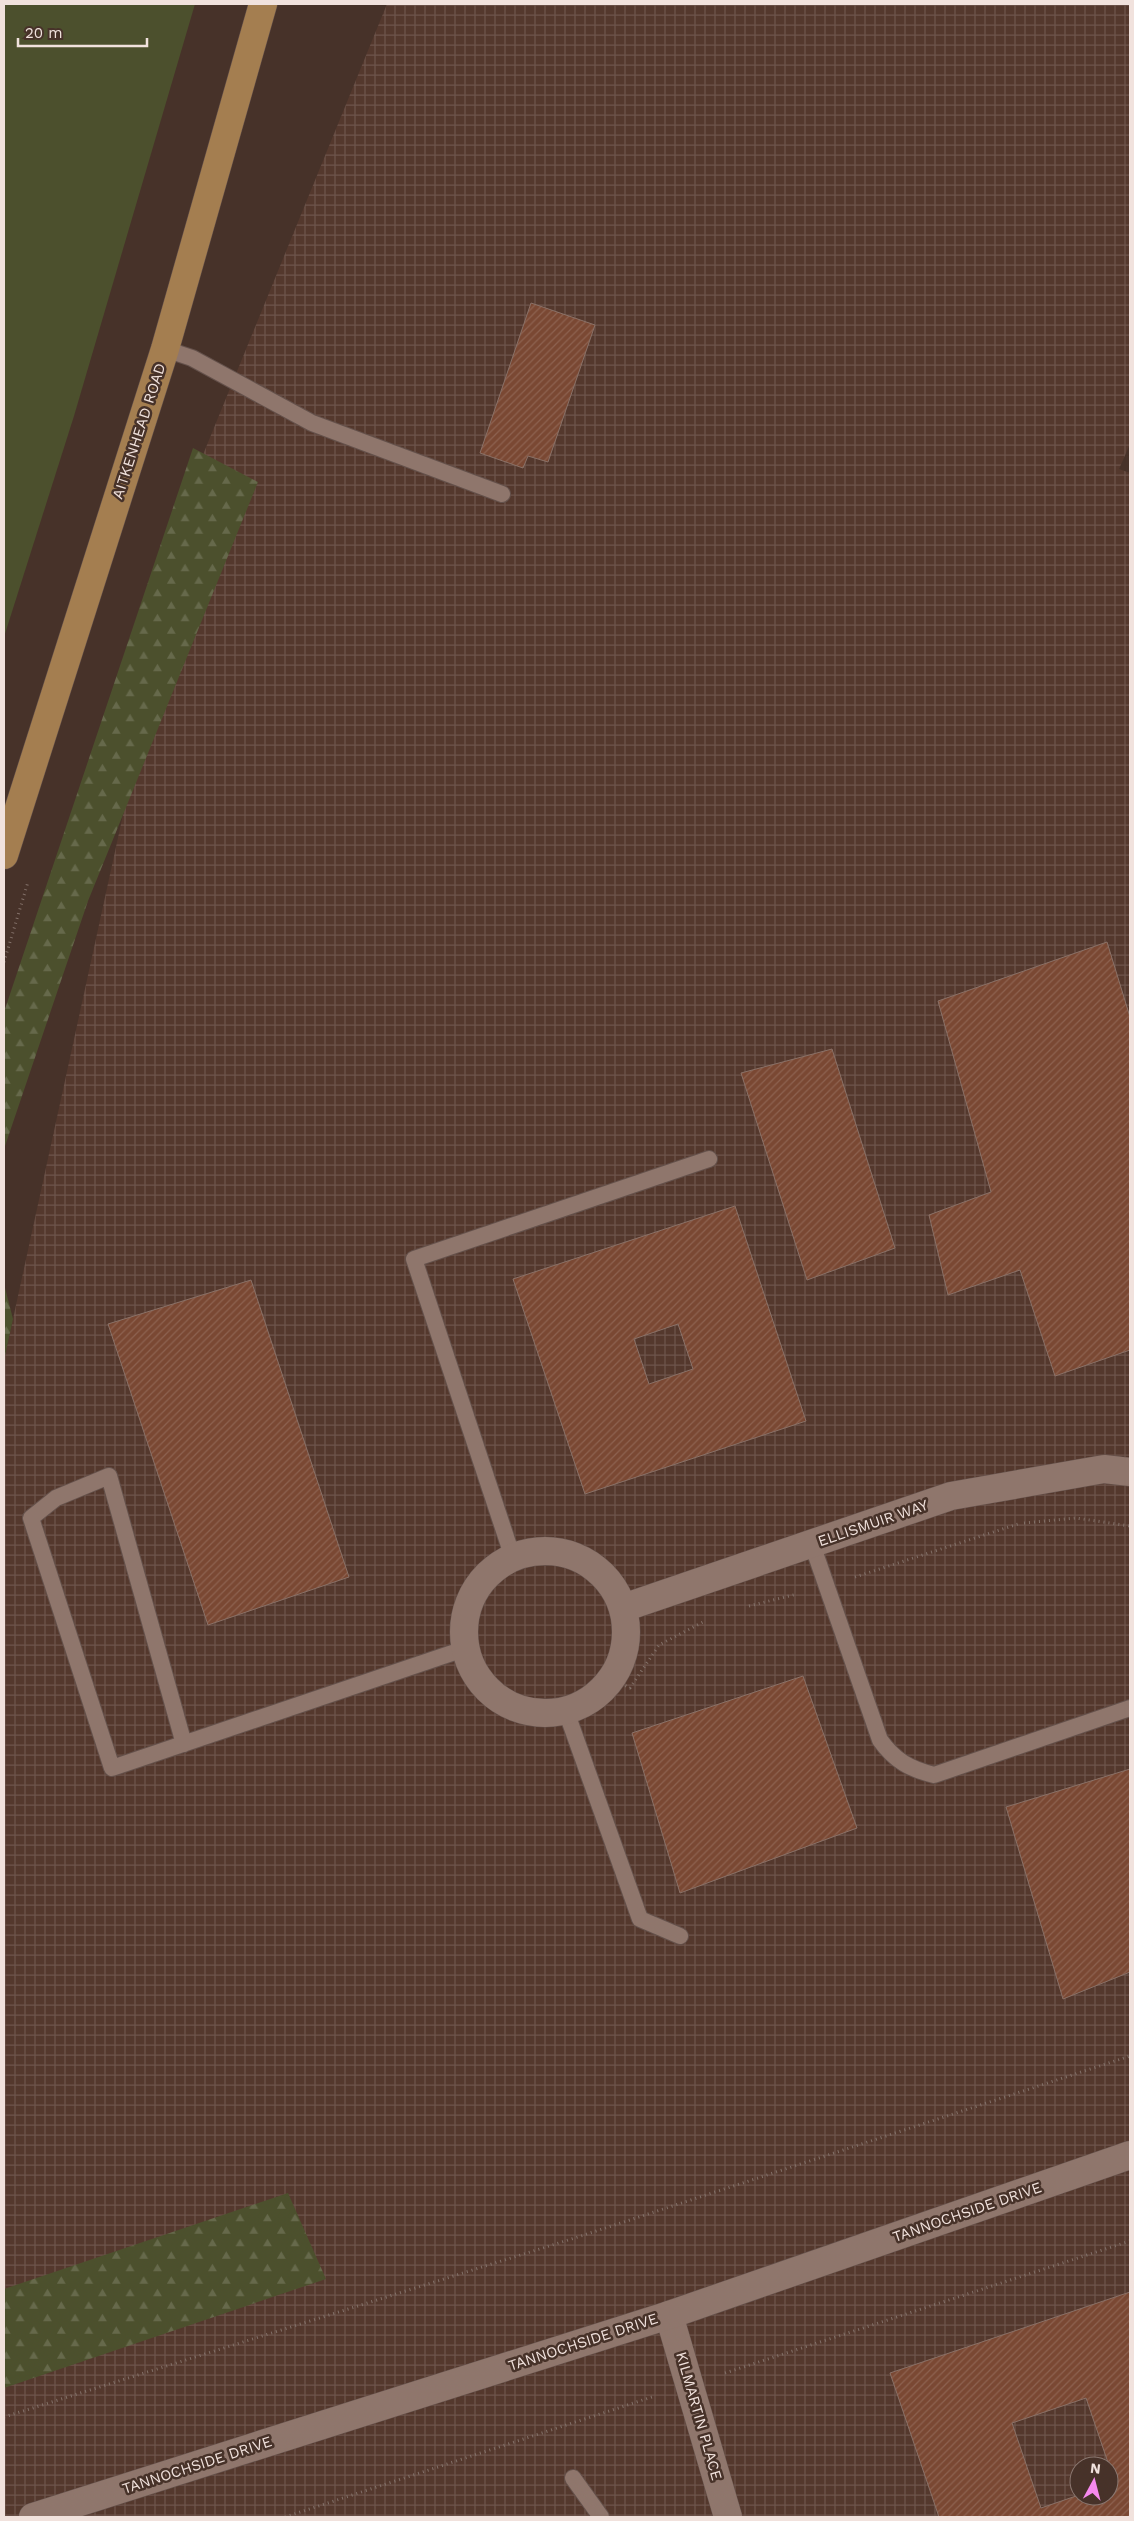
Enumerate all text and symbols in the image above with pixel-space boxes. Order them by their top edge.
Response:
scale bar [18,15,146,47]
text: 20 m [25,24,63,42]
street label: AITKENHEAD ROAD [109,361,169,501]
street label: ELLISMUIR WAY [815,1496,931,1550]
street label: TANNOCHSIDE DRIVE [890,2178,1044,2246]
street label: TANNOCHSIDE DRIVE [506,2309,660,2375]
street label: KILMARTIN PLACE [672,2350,726,2482]
street label: TANNOCHSIDE DRIVE [120,2432,274,2498]
north arrow [1069,2456,1119,2506]
text: N [1089,2460,1102,2477]

